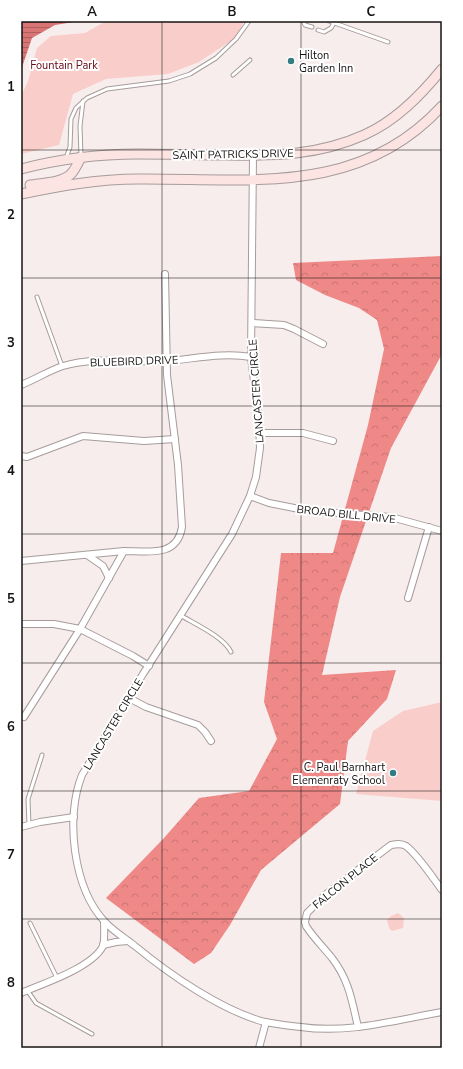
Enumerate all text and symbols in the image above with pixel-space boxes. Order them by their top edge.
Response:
text: A [87,3,97,21]
text: B [228,3,237,21]
text: C [367,3,376,21]
place label: Hilton Garden Inn [299,48,353,76]
marker: Hilton Garden Inn [286,56,296,66]
park label: Fountain Park [30,58,98,73]
text: 1 [7,78,15,96]
street label: SAINT PATRICKS DRIVE [172,146,294,163]
text: 2 [7,206,15,224]
text: 3 [7,334,15,352]
street label: LANCASTER CIRCLE [245,338,268,443]
street label: BLUEBIRD DRIVE [90,352,178,371]
text: 4 [7,462,15,480]
street label: BROAD BILL DRIVE [296,502,396,527]
text: 5 [7,590,15,608]
street label: LANCASTER CIRCLE [80,676,147,773]
text: 6 [7,718,15,736]
place label: C. Paul Barnhart Elemenraty School [292,760,386,788]
marker: C. Paul Barnhart Elemenraty School [388,768,398,778]
text: 7 [7,846,15,864]
street label: FALCON PLACE [310,850,381,912]
text: 8 [7,974,15,992]

